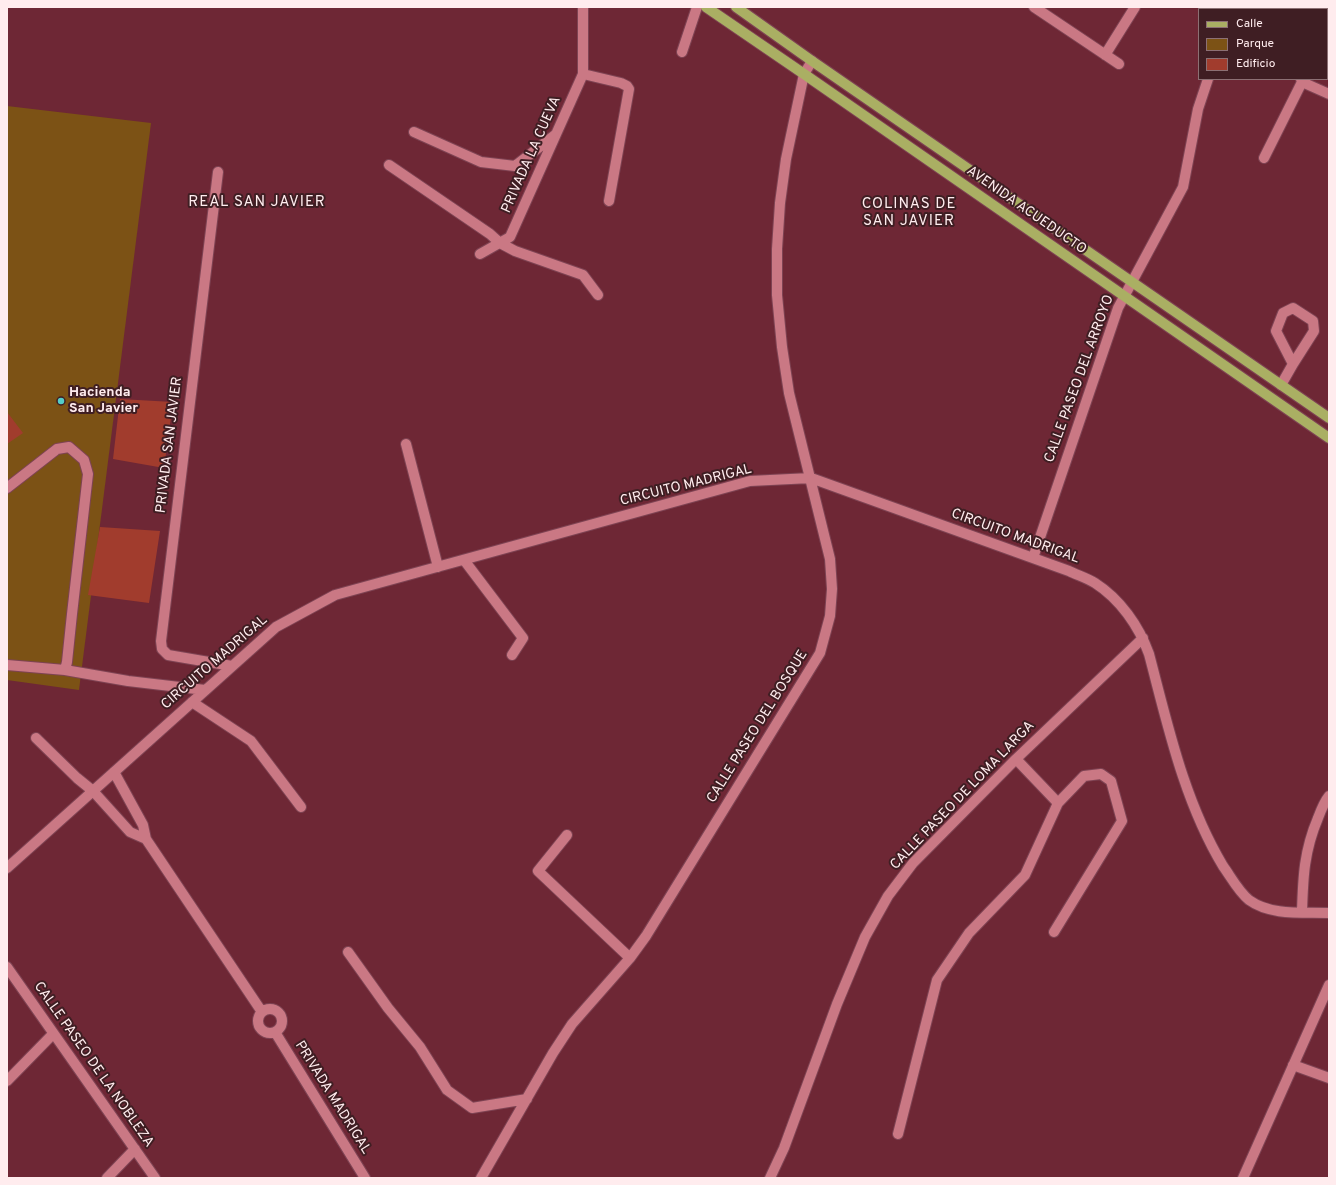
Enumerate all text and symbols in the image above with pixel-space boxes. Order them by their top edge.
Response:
legend [1198,8,1328,80]
text: Calle [1236,16,1263,32]
text: Parque [1236,36,1274,52]
text: Edificio [1236,56,1275,72]
street label: PRIVADA LA CUEVA [499,94,565,216]
street label: AVENIDA ACUEDUCTO [963,163,1089,259]
district label: REAL SAN JAVIER [188,194,326,212]
district label: COLINAS DE SAN JAVIER [862,196,956,231]
street label: CALLE PASEO DEL ARROYO [1042,293,1118,465]
street label: PRIVADA SAN JAVIER [153,376,187,514]
place label: Hacienda San Javier [69,385,138,418]
marker: Hacienda San Javier [56,396,66,406]
street label: CIRCUITO MADRIGAL [618,462,754,510]
street label: CIRCUITO MADRIGAL [949,506,1081,568]
street label: CIRCUITO MADRIGAL [159,612,271,714]
street label: CALLE PASEO DEL BOSQUE [704,648,812,806]
street label: CALLE PASEO DE LOMA LARGA [887,718,1039,874]
street label: CALLE PASEO DE LA NOBLEZA [29,979,157,1151]
street label: PRIVADA MADRIGAL [290,1038,374,1158]

